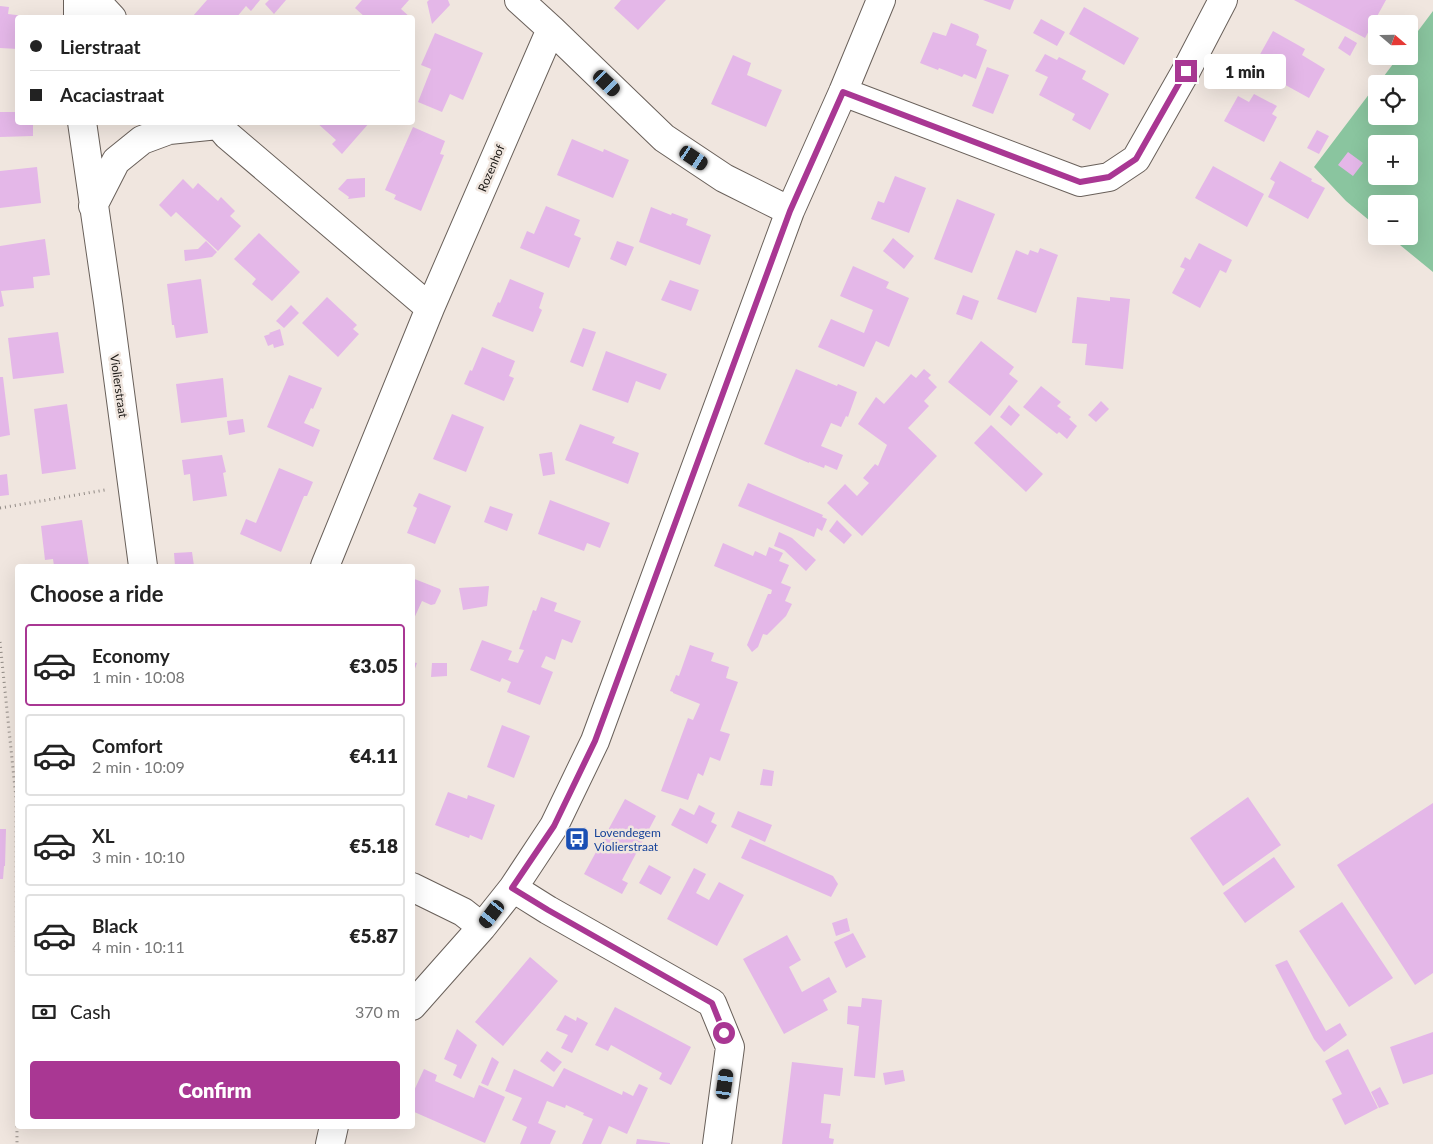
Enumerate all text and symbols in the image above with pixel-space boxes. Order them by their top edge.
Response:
north arrow [1368,15,1418,65]
map controls [1368,15,1418,245]
text: Lierstraat [60,35,141,58]
callout: 1 min [1204,54,1286,88]
route end [1175,60,1197,82]
text: 1 min [1225,62,1265,81]
car [590,67,623,99]
button: locate [1368,75,1418,125]
text: Acaciastraat [60,83,164,106]
button: + [1368,135,1418,185]
street label: Rozenhof [474,141,508,194]
car [677,143,710,173]
button: − [1368,195,1418,245]
street label: Violierstraat [107,353,131,419]
text: Choose a ride [30,580,164,607]
icon: car [32,643,77,688]
text: Economy [92,644,170,667]
text: €3.05 [349,654,398,677]
text: 1 min · 10:08 [92,667,185,686]
icon: car [32,733,77,778]
text: Comfort [92,734,163,757]
text: €4.11 [349,744,398,767]
text: 2 min · 10:09 [92,757,185,776]
icon: car [32,823,77,868]
text: XL [92,824,115,847]
place label: Lovendegem Violierstraat [594,825,661,854]
bus stop icon: Lovendegem Violierstraat [564,826,590,852]
text: €5.18 [349,834,398,857]
text: 3 min · 10:10 [92,847,185,866]
car [476,898,507,930]
icon: car [32,913,77,958]
text: Black [92,914,138,937]
text: €5.87 [349,924,398,947]
text: 4 min · 10:11 [92,937,185,956]
icon: cash [30,998,58,1026]
text: Cash [70,1000,111,1023]
text: 370 m [355,1002,400,1021]
route start [713,1022,735,1044]
button: Confirm [30,1061,400,1119]
car [715,1068,734,1100]

